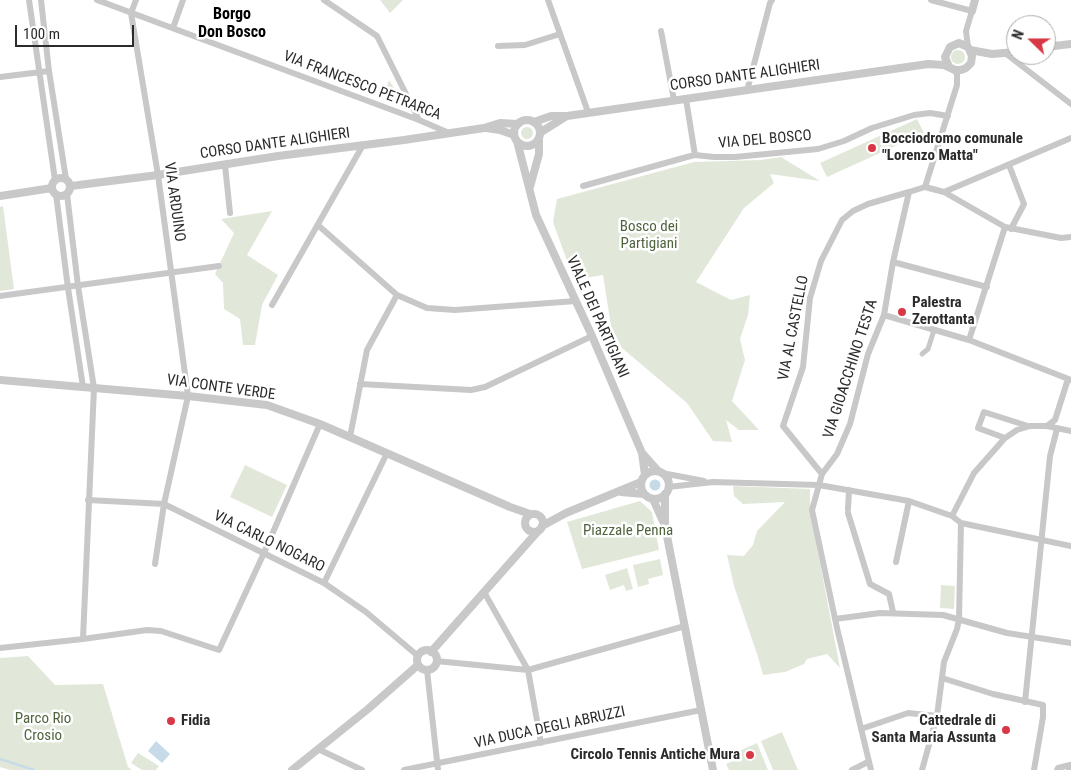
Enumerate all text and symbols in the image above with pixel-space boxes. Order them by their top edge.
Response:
district label: Borgo Don Bosco [198,5,266,43]
scale bar [18,15,136,47]
north arrow [1006,15,1056,65]
text: 100 m [23,25,60,43]
text: N [1009,28,1027,42]
street label: VIA FRANCESCO PETRARCA [281,48,443,124]
street label: CORSO DANTE ALIGHIERI [669,57,821,95]
street label: CORSO DANTE ALIGHIERI [199,125,351,163]
street label: VIA DEL BOSCO [718,127,812,153]
place label: Bocciodromo comunale "Lorenzo Matta" [882,130,1023,165]
marker: Bocciodromo comunale "Lorenzo Matta" [866,142,878,154]
street label: VIA ARDUINO [160,161,188,243]
park label: Bosco dei Partigiani [620,218,678,253]
street label: VIALE DEI PARTIGIANI [562,253,632,381]
street label: VIA AL CASTELLO [775,274,813,382]
place label: Palestra Zerottanta [912,294,974,329]
street label: VIA GIOACCHINO TESTA [820,297,882,441]
marker: Palestra Zerottanta [896,306,908,318]
street label: VIA CONTE VERDE [166,371,276,405]
street label: VIA CARLO NOGARO [210,507,328,577]
park label: Piazzale Penna [583,522,673,540]
street label: VIA DUCA DEGLI ABRUZZI [473,703,627,753]
park label: Parco Rio Crosio [15,710,71,745]
place label: Fidia [181,712,210,730]
place label: Cattedrale di Santa Maria Assunta [872,712,996,747]
marker: Fidia [165,715,177,727]
marker: Cattedrale di Santa Maria Assunta [1000,724,1012,736]
place label: Circolo Tennis Antiche Mura [570,746,740,764]
marker: Circolo Tennis Antiche Mura [744,749,756,761]

